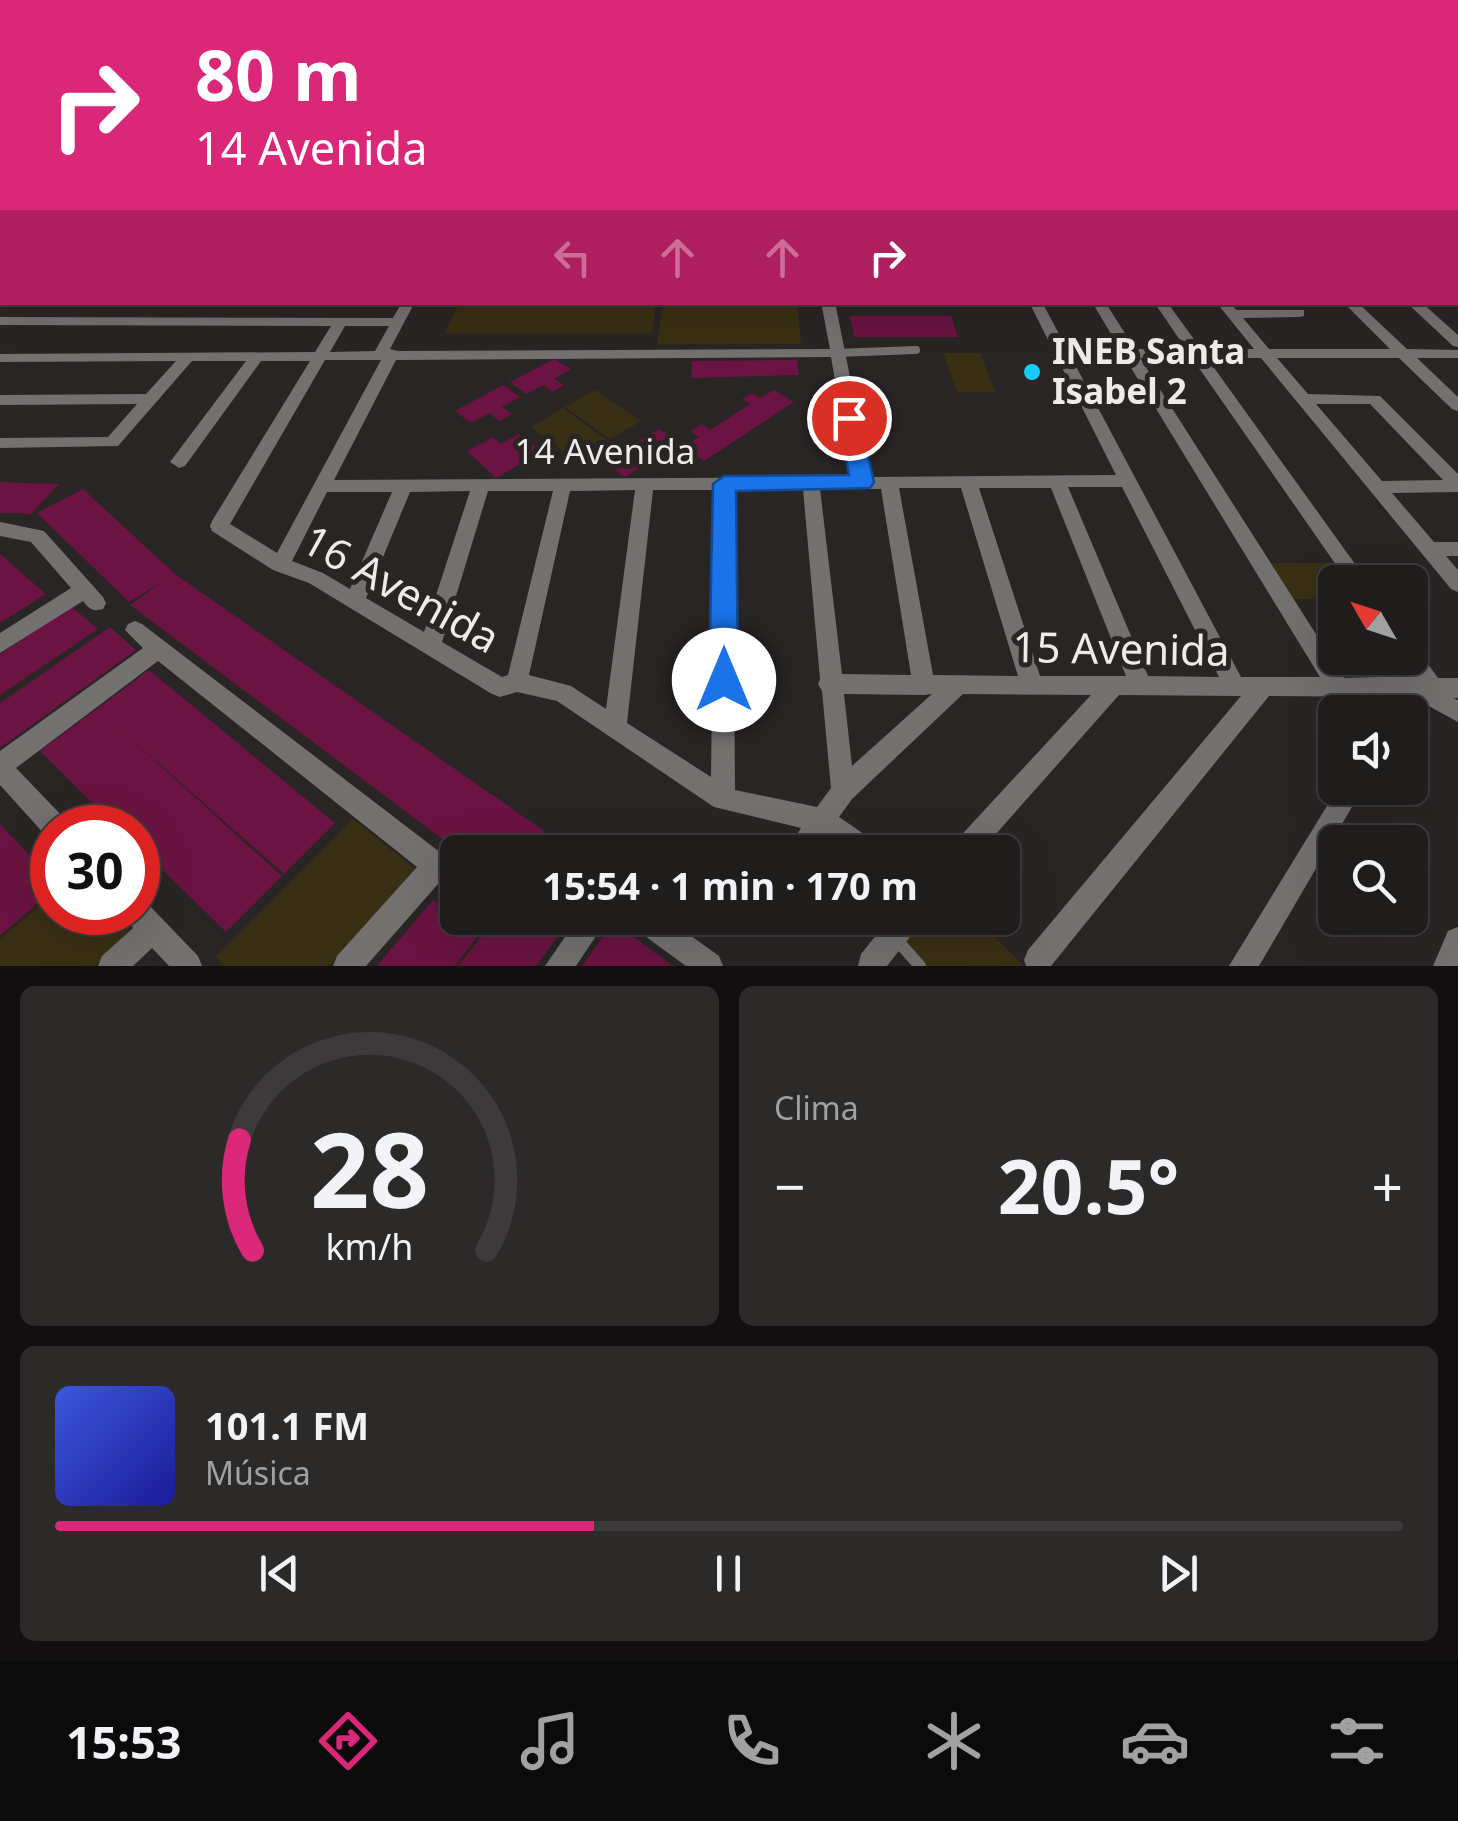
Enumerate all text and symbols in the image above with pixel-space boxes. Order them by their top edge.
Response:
text: 80 m [195,26,362,122]
icon: right [30,40,160,170]
text: 14 Avenida [195,117,428,178]
icon: left [545,230,600,285]
icon: ahead [650,230,705,285]
icon: ahead [755,230,810,285]
icon: right [860,230,915,285]
place label: INEB Santa Isabel 2 [1052,327,1245,414]
marker: INEB Santa Isabel 2 [1021,361,1043,383]
pin [807,376,892,461]
icon: arrive [822,391,877,446]
street label: 14 Avenida [515,427,695,474]
street label: 16 Avenida [293,510,510,665]
north arrow [1318,565,1428,675]
map controls [1318,565,1428,935]
street label: 15 Avenida [1012,617,1230,678]
position arrow [672,628,776,732]
button: sound [1318,695,1428,805]
speed limit sign: 30 [30,805,160,935]
button: search [1318,825,1428,935]
text: 15:54 · 1 min · 170 m [542,859,918,911]
text: Clima [774,1086,859,1129]
text: 28 [310,1097,429,1238]
text: 20.5° [998,1134,1179,1236]
text: − [774,1148,805,1223]
text: + [1372,1148,1403,1223]
text: km/h [326,1222,413,1270]
text: 101.1 FM [205,1399,369,1451]
text: Música [205,1451,311,1494]
icon: previous [252,1546,307,1601]
icon: pause [701,1546,756,1601]
icon: next [1151,1546,1206,1601]
icon: directions [313,1706,383,1776]
icon: music [515,1706,585,1776]
icon: phone [717,1706,787,1776]
icon: climate [919,1706,989,1776]
icon: car [1120,1706,1190,1776]
icon: filters [1322,1706,1392,1776]
text: 15:53 [66,1711,181,1772]

